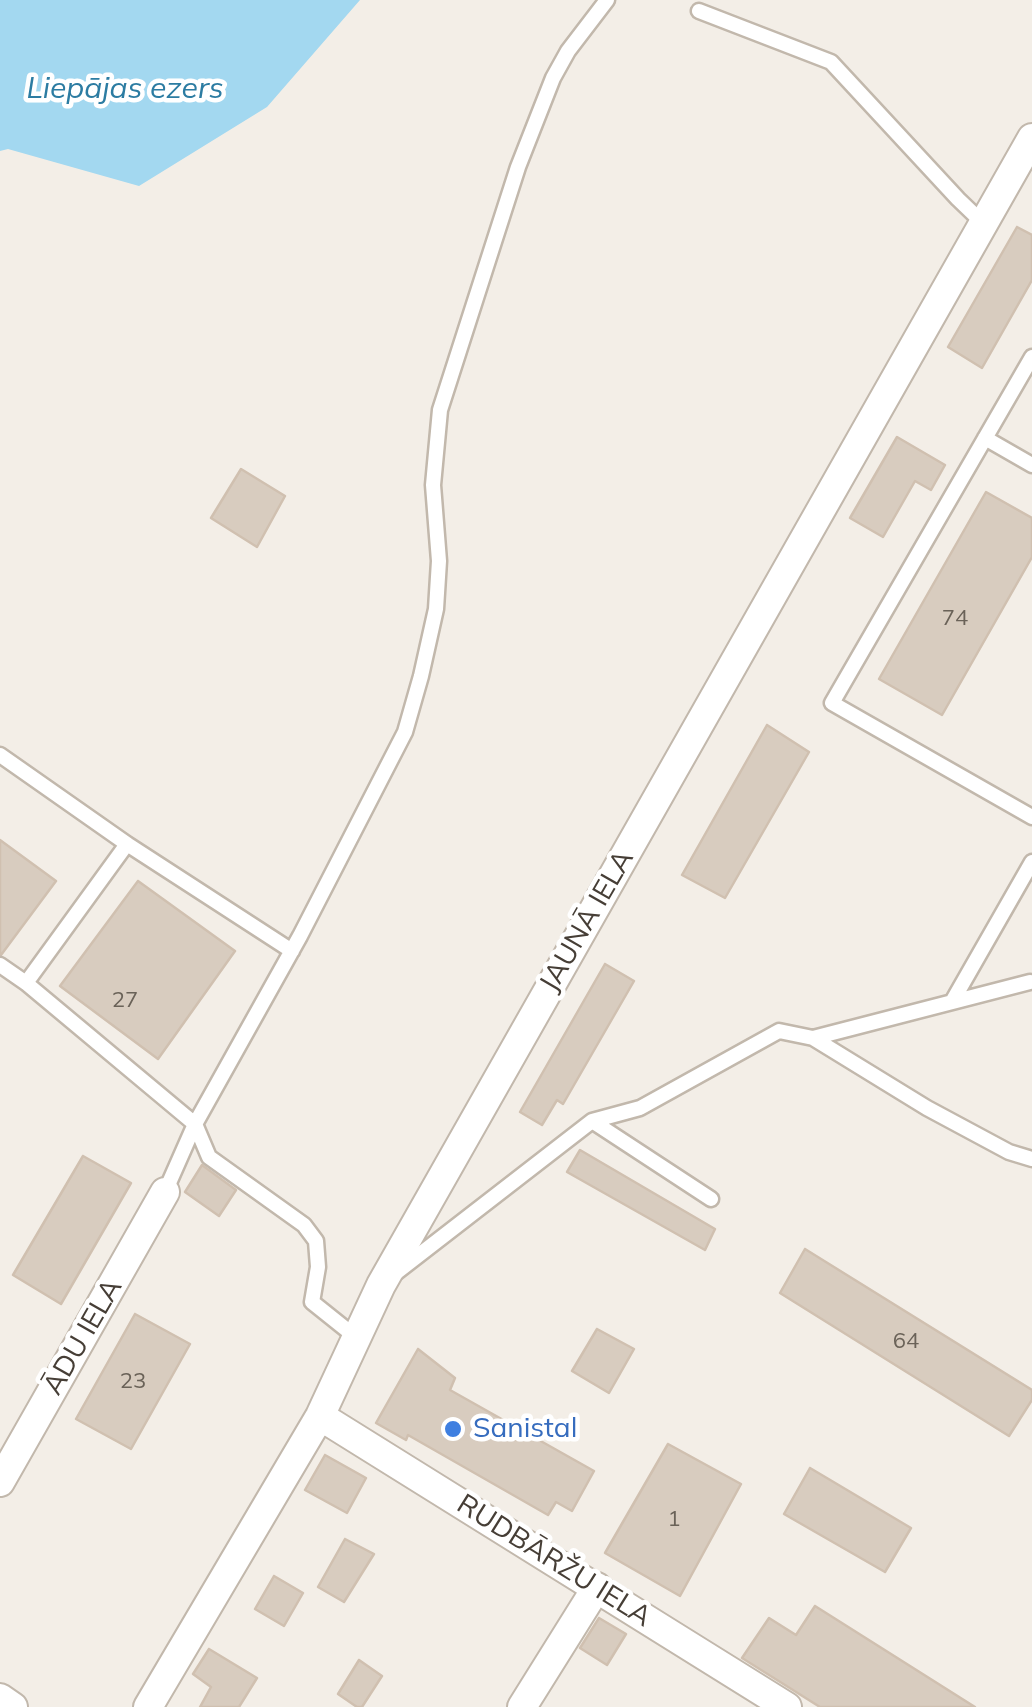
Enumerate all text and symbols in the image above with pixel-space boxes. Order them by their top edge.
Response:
water label: Liepājas ezers [26,71,224,107]
house number: 74 [942,605,968,631]
street label: JAUNĀ IELA [533,844,641,998]
house number: 27 [112,987,138,1013]
street label: ĀDU IELA [36,1273,130,1401]
house number: 64 [893,1328,919,1354]
house number: 23 [120,1368,146,1394]
place label: Sanistal [473,1412,577,1446]
marker: Sanistal [442,1418,464,1440]
street label: RUDBĀRŽU IELA [451,1488,657,1634]
house number: 1 [667,1506,681,1532]

